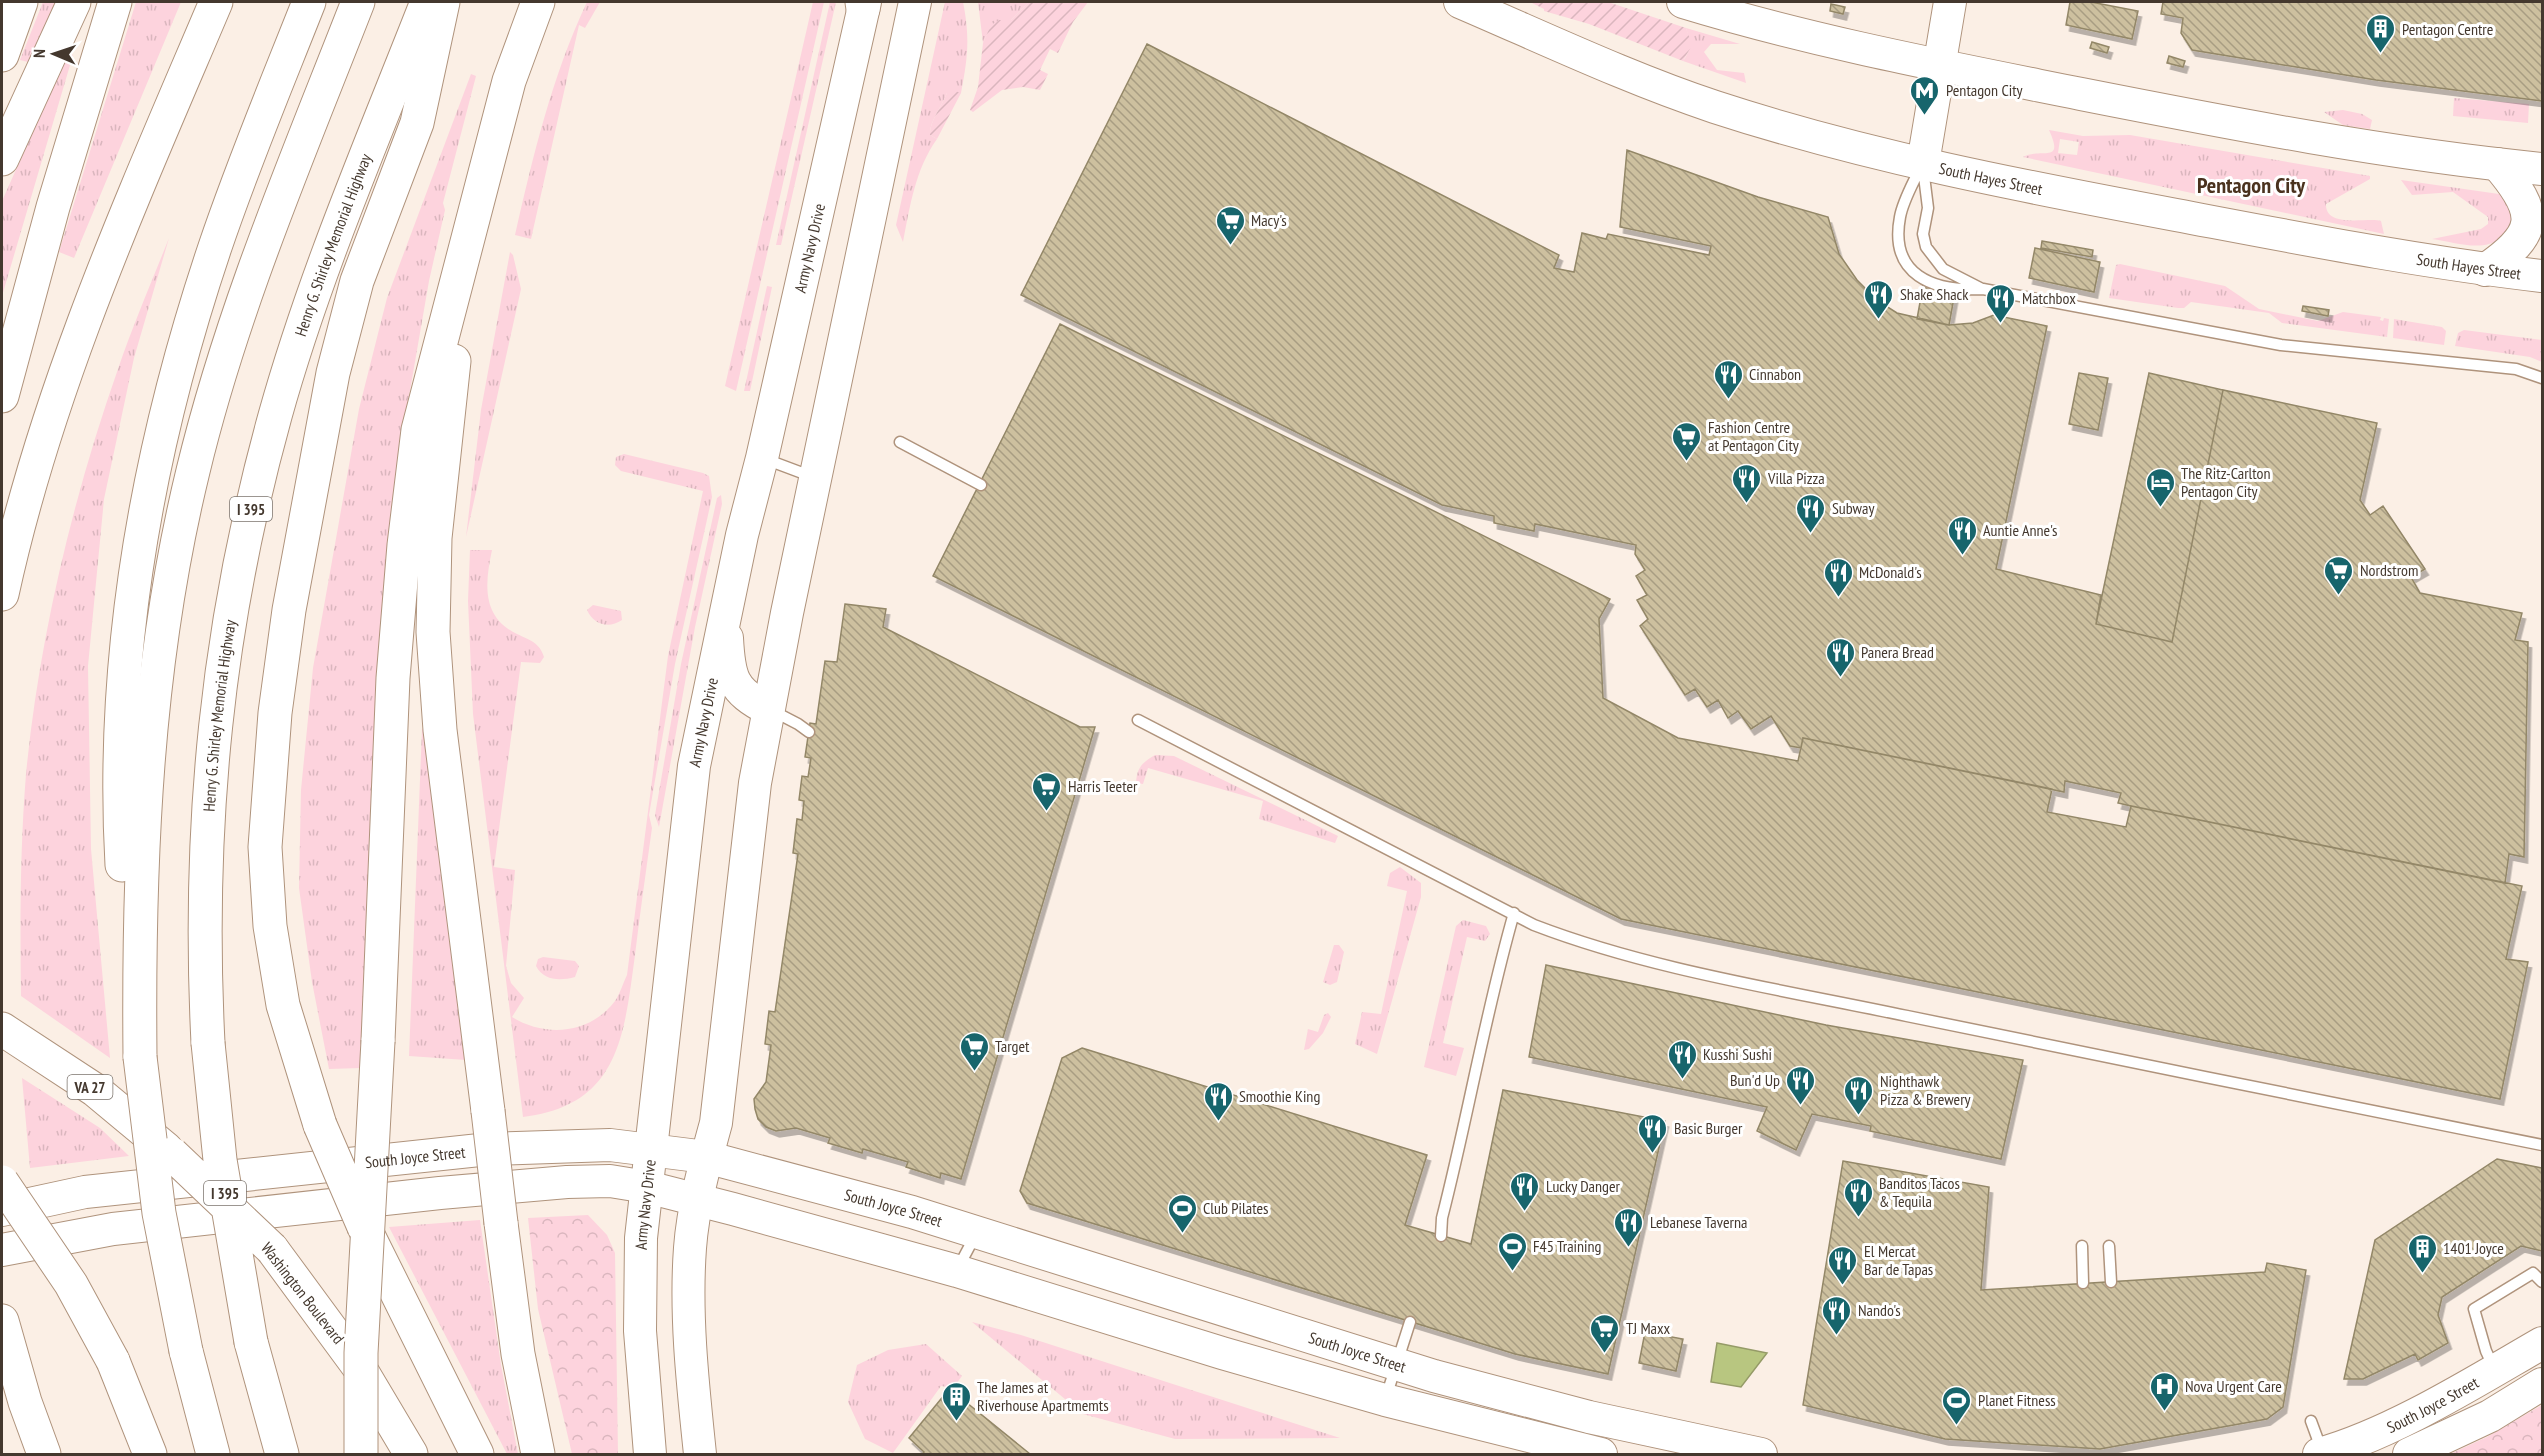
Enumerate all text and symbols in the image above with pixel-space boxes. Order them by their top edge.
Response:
building icon: Pentagon Centre [2365,13,2397,55]
place label: Pentagon Centre [2402,19,2493,39]
north arrow [24,24,84,84]
text: N [29,49,49,58]
metro station icon: Pentagon City [1909,74,1941,116]
place label: Pentagon City [1946,80,2023,100]
street label: Henry G. Shirley Memorial Highway [290,151,376,339]
street label: South Hayes Street [1937,158,2045,199]
district label: Pentagon City [2197,171,2306,199]
street label: Army Navy Drive [790,202,829,295]
supermarket icon: Macy's [1214,204,1246,246]
place label: Macy's [1251,210,1287,230]
street label: South Hayes Street [2415,249,2523,283]
restaurant icon: Shake Shack [1863,278,1895,320]
restaurant icon: Matchbox [1985,282,2017,324]
place label: Shake Shack [1900,284,1969,304]
place label: Matchbox [2022,288,2076,308]
restaurant icon: Cinnabon [1712,358,1744,400]
place label: Cinnabon [1749,364,1801,384]
place label: Fashion Centre at Pentagon City [1708,417,1799,455]
supermarket icon: Fashion Centre at Pentagon City [1671,420,1703,462]
restaurant icon: Villa Pizza [1731,462,1763,504]
place label: The Ritz-Carlton Pentagon City [2181,463,2271,501]
hotel icon: The Ritz-Carlton Pentagon City [2144,466,2176,508]
place label: Villa Pizza [1767,468,1825,488]
restaurant icon: Subway [1795,492,1827,534]
road number: I 395 [230,497,272,521]
place label: Subway [1832,498,1874,518]
restaurant icon: Auntie Anne's [1946,514,1978,556]
place label: Auntie Anne's [1983,520,2057,540]
supermarket icon: Nordstrom [2323,554,2355,596]
restaurant icon: McDonald's [1822,556,1854,598]
place label: Nordstrom [2360,560,2418,580]
place label: McDonald's [1859,562,1922,582]
street label: Henry G. Shirley Memorial Highway [199,618,240,812]
restaurant icon: Panera Bread [1824,636,1856,678]
place label: Panera Bread [1861,642,1934,662]
street label: Army Navy Drive [684,676,722,769]
supermarket icon: Harris Teeter [1031,770,1063,812]
place label: Harris Teeter [1068,776,1138,796]
supermarket icon: Target [958,1030,990,1072]
place label: Target [995,1036,1030,1056]
restaurant icon: Kusshi Sushi [1666,1038,1698,1080]
place label: Kusshi Sushi [1703,1044,1772,1064]
restaurant icon: Bun'd Up [1785,1064,1817,1106]
place label: Bun'd Up [1730,1070,1780,1090]
place label: Nighthawk Pizza & Brewery [1880,1071,1971,1109]
restaurant icon: Nighthawk Pizza & Brewery [1843,1074,1875,1116]
road number: VA 27 [68,1075,112,1099]
restaurant icon: Smoothie King [1202,1080,1234,1122]
place label: Smoothie King [1239,1086,1320,1106]
restaurant icon: Basic Burger [1637,1112,1669,1154]
place label: Basic Burger [1674,1118,1743,1138]
street label: South Joyce Street [364,1142,467,1172]
street label: Army Navy Drive [631,1158,660,1250]
restaurant icon: Lucky Danger [1509,1170,1541,1212]
place label: Banditos Tacos & Tequila [1879,1173,1960,1211]
place label: Lucky Danger [1546,1176,1621,1196]
restaurant icon: Banditos Tacos & Tequila [1842,1176,1874,1218]
road number: I 395 [204,1181,246,1205]
street label: South Joyce Street [842,1184,945,1231]
sports icon: Club Pilates [1166,1192,1198,1234]
place label: Club Pilates [1203,1198,1268,1218]
restaurant icon: Lebanese Taverna [1613,1206,1645,1248]
place label: Lebanese Taverna [1650,1212,1747,1232]
sports icon: F45 Training [1496,1230,1528,1272]
building icon: 1401 Joyce [2406,1232,2438,1274]
place label: F45 Training [1533,1236,1601,1256]
street label: Washington Boulevard [257,1238,349,1348]
place label: 1401 Joyce [2443,1238,2504,1258]
place label: El Mercat Bar de Tapas [1864,1241,1933,1279]
restaurant icon: El Mercat Bar de Tapas [1827,1244,1859,1286]
restaurant icon: Nando's [1821,1294,1853,1336]
place label: Nando's [1858,1300,1901,1320]
supermarket icon: TJ Maxx [1589,1312,1621,1354]
place label: TJ Maxx [1626,1318,1670,1338]
street label: South Joyce Street [1306,1327,1409,1377]
hospital icon: Nova Urgent Care [2148,1370,2180,1412]
street label: South Joyce Street [2383,1372,2482,1437]
place label: Nova Urgent Care [2185,1376,2282,1396]
place label: The James at Riverhouse Apartmemts [977,1377,1109,1415]
building icon: The James at Riverhouse Apartmemts [940,1380,972,1422]
sports icon: Planet Fitness [1941,1384,1973,1426]
place label: Planet Fitness [1978,1390,2056,1410]

